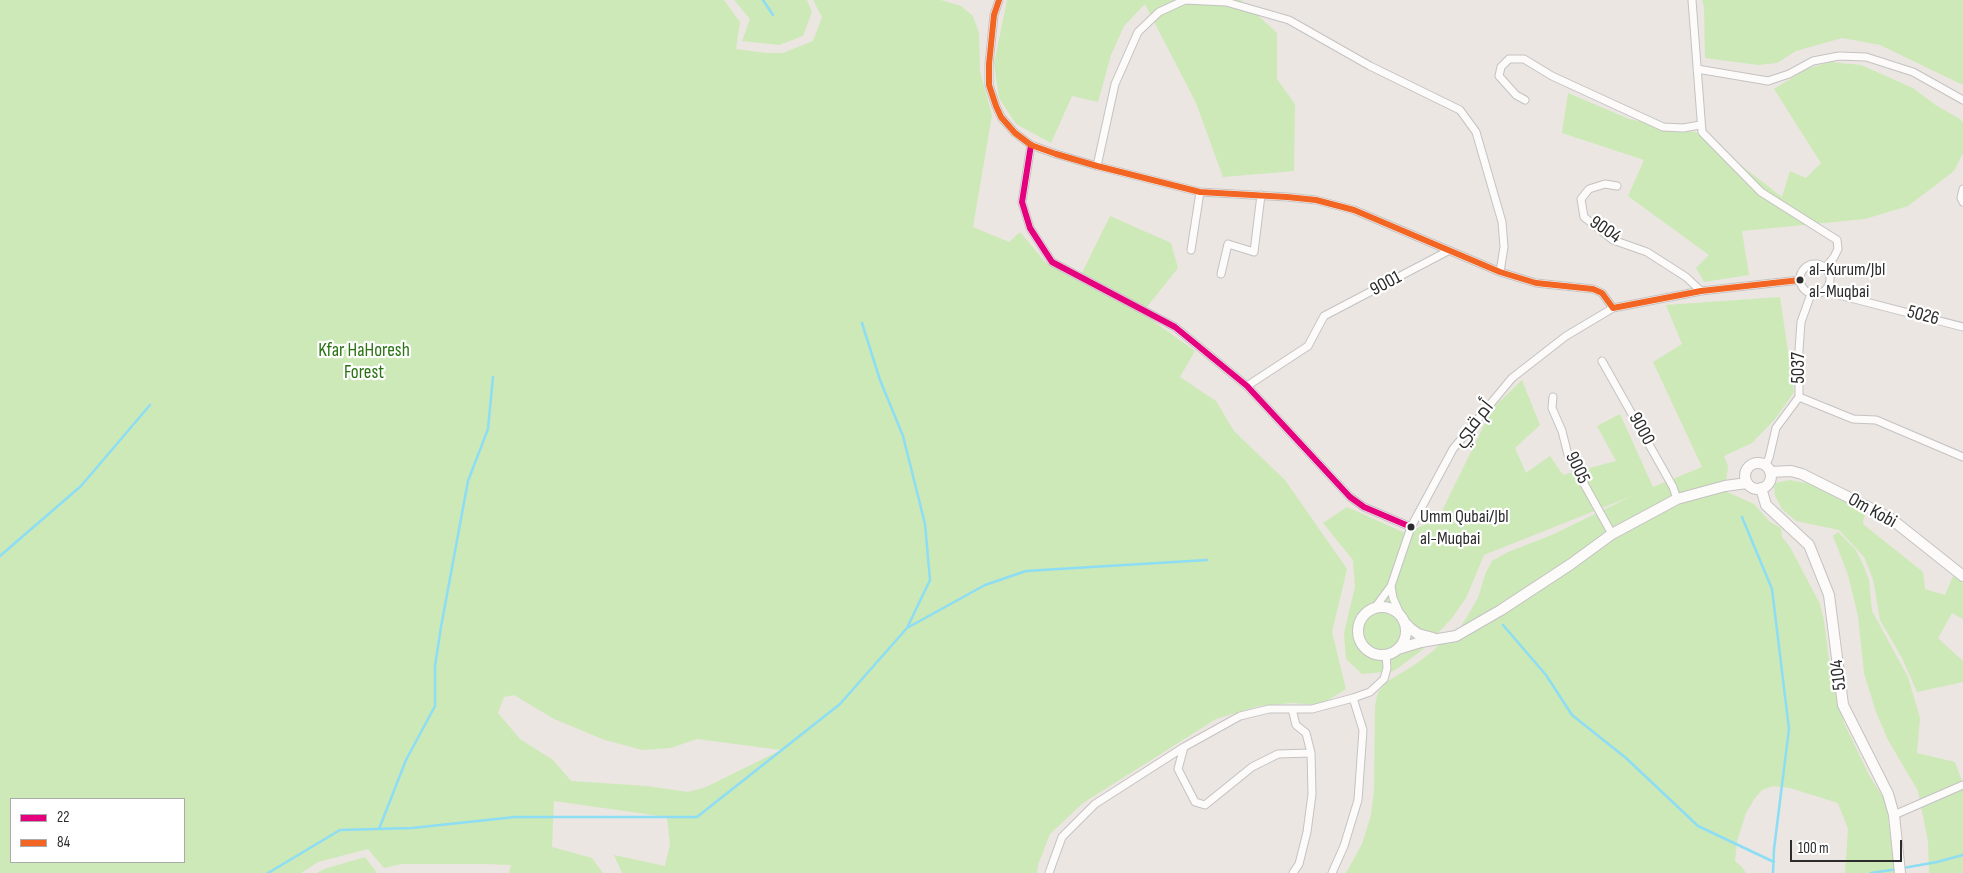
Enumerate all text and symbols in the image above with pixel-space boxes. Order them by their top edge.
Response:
street label: 9004 [1585,211,1625,249]
place label: al-Kurum/Jbl al-Muqbai [1809,259,1885,302]
street label: 9001 [1367,266,1405,302]
marker: al-Kurum/Jbl al-Muqbai [1795,275,1805,285]
street label: 5026 [1904,301,1942,331]
park label: Kfar HaHoresh Forest [318,340,410,384]
street label: 5037 [1788,352,1810,384]
street label: أم قبي [1449,396,1499,452]
street label: 9000 [1623,409,1659,449]
street label: 9005 [1560,448,1594,488]
street label: Om Kobi [1844,488,1900,534]
place label: Umm Qubai/Jbl al-Muqbai [1420,506,1509,548]
marker: Umm Qubai/Jbl al-Muqbai [1406,522,1416,532]
street label: 5104 [1826,658,1852,692]
legend [10,798,185,863]
text: 22 [57,808,69,827]
scale bar [1793,830,1906,862]
text: 84 [57,833,70,852]
text: 100 m [1798,839,1829,858]

